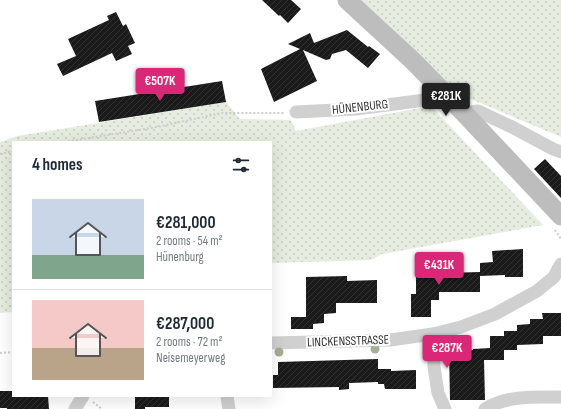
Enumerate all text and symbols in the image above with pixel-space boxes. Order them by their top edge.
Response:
pin: €507K [132,68,188,102]
text: €507K [145,73,175,89]
pin: €281K [418,83,474,117]
text: €281K [431,88,461,104]
street label: HÜNENBURG [331,95,389,118]
icon: filters [230,154,252,176]
text: 4 homes [32,155,83,175]
text: €281,000 [156,213,216,233]
icon: home [64,215,112,263]
text: 2 rooms · 54 m² [156,233,223,249]
text: Hünenburg [156,249,204,265]
pin: €431K [411,252,467,286]
text: €431K [424,257,454,273]
text: €287,000 [156,314,214,334]
icon: home [64,316,112,364]
street label: LINCKENSSTRASSE [307,332,389,350]
text: 2 rooms · 72 m² [156,334,222,350]
pin: €287K [419,335,475,369]
text: €287K [432,340,462,356]
text: Neisemeyerweg [156,350,225,366]

